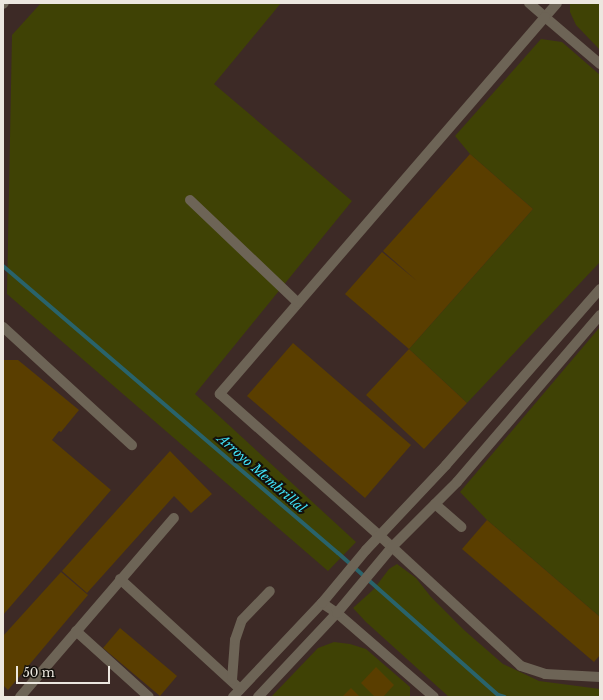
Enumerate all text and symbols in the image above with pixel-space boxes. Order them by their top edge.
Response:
water label: Arroyo Membrillal [214,431,308,517]
scale bar [18,658,112,684]
text: 50 m [23,665,55,680]

